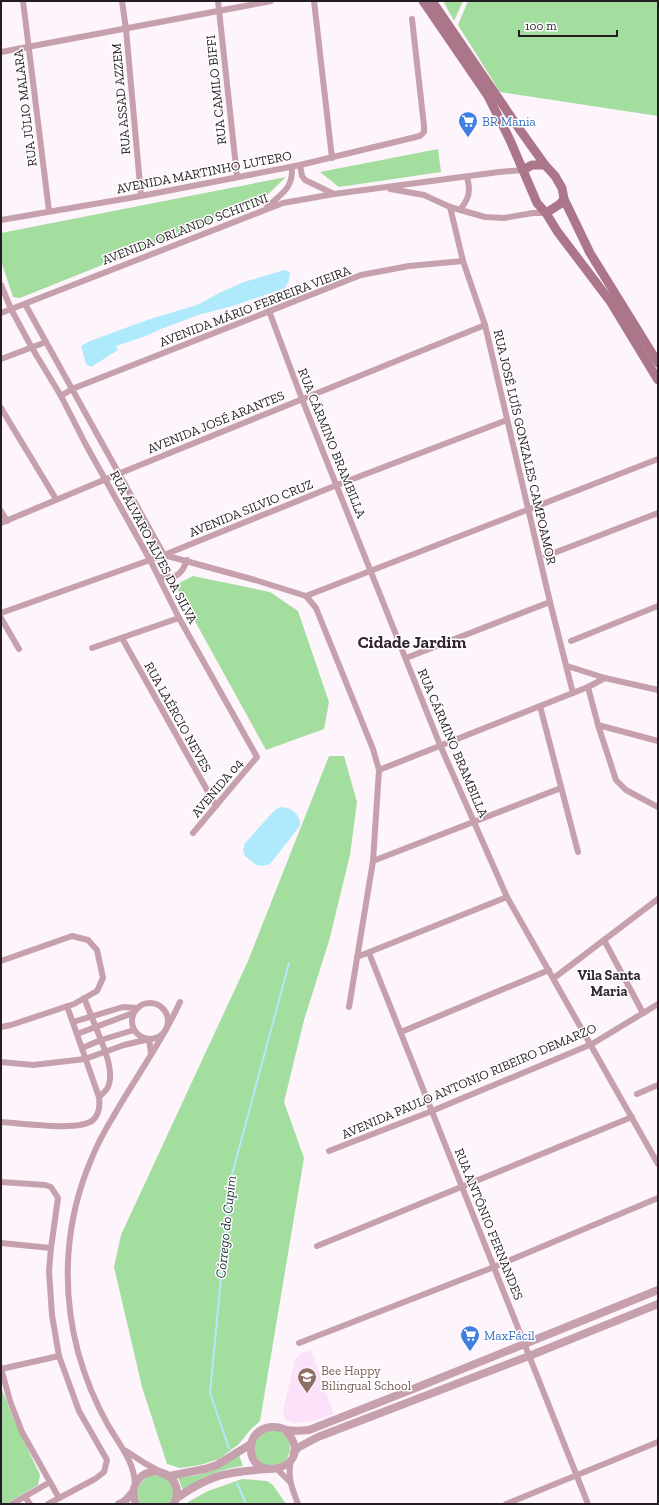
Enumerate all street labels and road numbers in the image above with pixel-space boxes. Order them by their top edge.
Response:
street label: RUA CAMILO BIFFI [203,34,229,146]
street label: RUA ASSAD AZZEM [109,43,133,155]
street label: RUA JÚLIO MALARA [10,48,40,167]
street label: AVENIDA MARTINHO LUTERO [115,148,293,196]
street label: AVENIDA ORLANDO SCHITINI [100,190,270,268]
street label: AVENIDA MÁRIO FERREIRA VIEIRA [157,262,353,349]
street label: RUA JOSÉ LUÍS GONZALES CAMPOAMOR [491,328,559,566]
street label: RUA CÁRMINO BRAMBILLA [295,366,369,521]
street label: AVENIDA JOSÉ ARANTES [145,388,287,456]
street label: RUA ÁLVARO ALVES DA SILVA [107,468,201,627]
street label: AVENIDA SILVIO CRUZ [187,476,316,540]
street label: RUA LAÉRCIO NEVES [141,659,215,775]
street label: RUA CÁRMINO BRAMBILLA [415,666,491,820]
street label: AVENIDA 04 [188,756,246,820]
street label: AVENIDA PAULO ANTONIO RIBEIRO DEMARZO [339,1020,599,1142]
street label: RUA ANTÔNIO FERNANDES [452,1146,526,1302]

